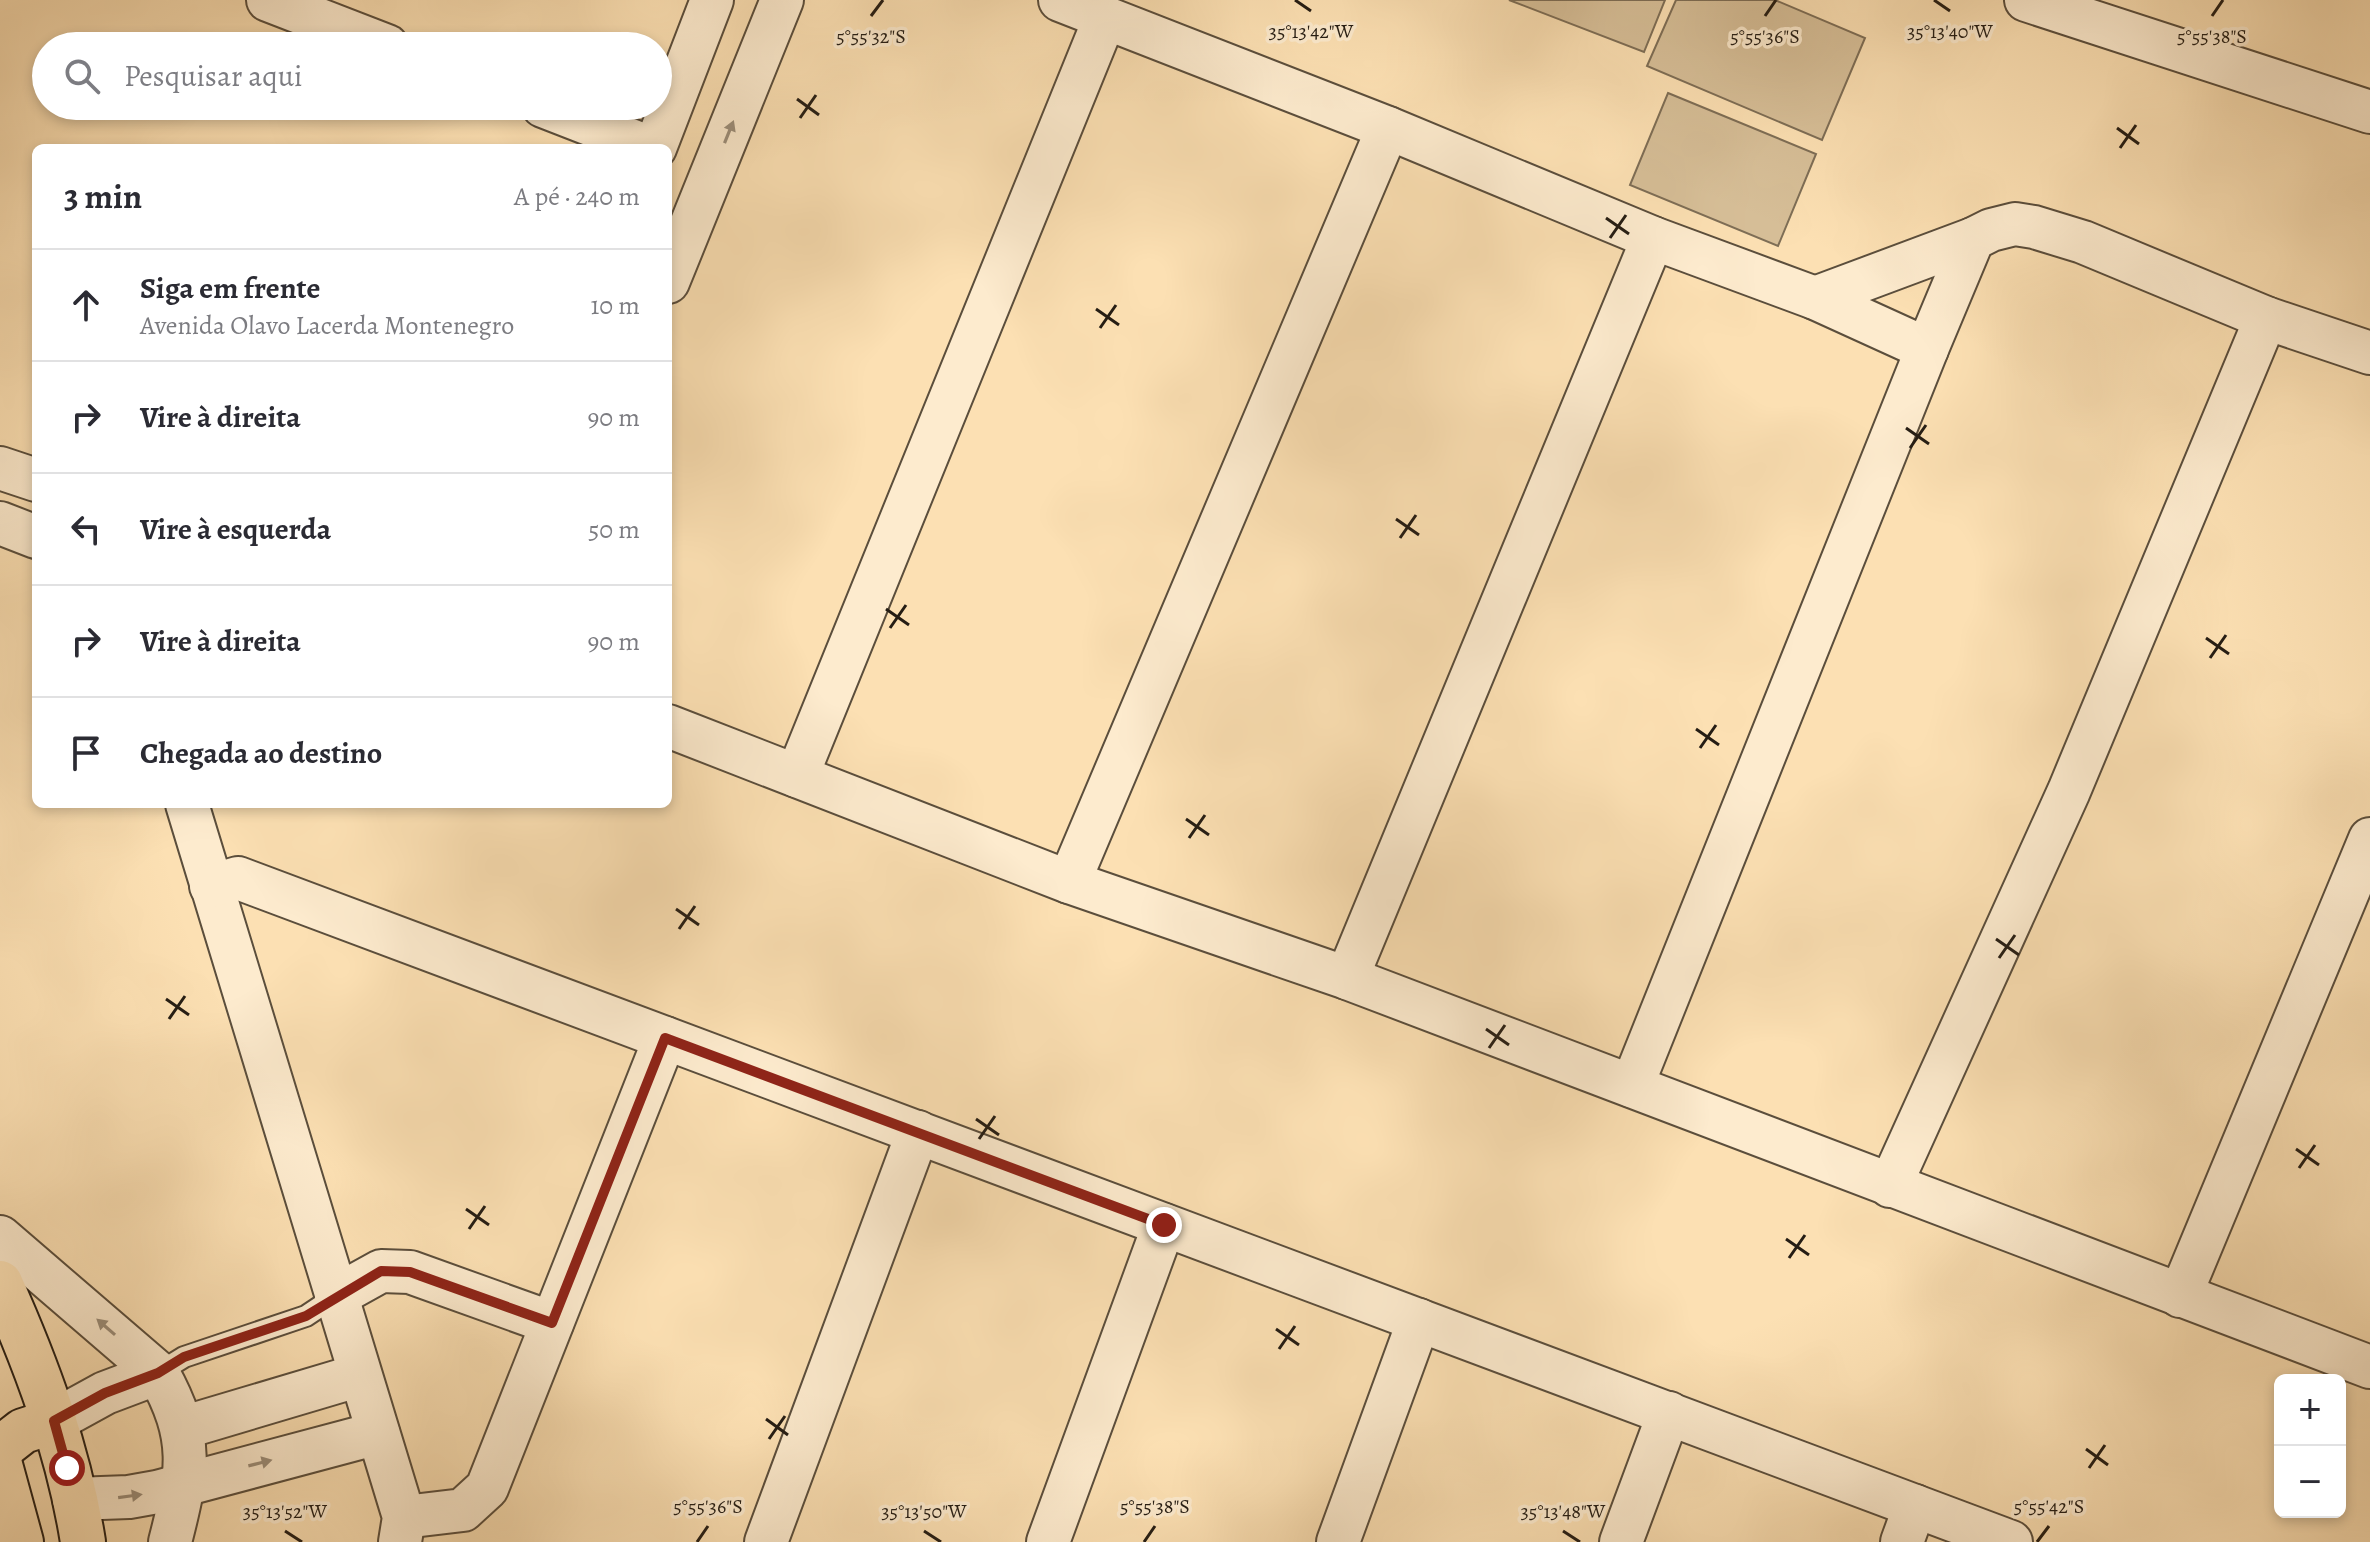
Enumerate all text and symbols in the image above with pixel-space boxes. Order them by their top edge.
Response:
text: 35°13'42"W [1269,18,1354,45]
text: 35°13'40"W [1907,18,1993,45]
text: 5°55'32"S [836,23,906,50]
text: 5°55'36"S [1730,23,1800,50]
text: 5°55'38"S [2177,23,2247,50]
search box [32,32,672,120]
icon: search [60,54,104,98]
text: Pesquisar aqui [124,56,302,96]
one-way arrow [722,120,735,144]
text: 3 min [64,173,142,220]
text: A pé · 240 m [514,179,640,214]
text: Siga em frente [140,268,320,308]
icon: ahead [64,283,108,327]
text: 10 m [590,288,640,323]
text: Avenida Olavo Lacerda Montenegro [140,308,514,343]
icon: right [64,395,108,439]
text: Vire à direita [140,397,301,437]
text: 90 m [588,400,640,435]
icon: left [64,507,108,551]
text: Vire à esquerda [140,509,331,549]
text: 50 m [588,512,640,547]
icon: right [64,619,108,663]
text: Vire à direita [140,621,301,661]
text: 90 m [588,624,640,659]
icon: arrive [64,731,108,775]
text: Chegada ao destino [140,733,382,773]
route end [1146,1207,1182,1243]
one-way arrow [96,1319,115,1337]
map controls [2274,1374,2346,1518]
button: + [2274,1374,2346,1446]
button: − [2274,1446,2346,1518]
route start [49,1450,85,1486]
one-way arrow [248,1457,273,1469]
one-way arrow [118,1489,143,1502]
text: 5°55'36"S [673,1493,743,1520]
text: 5°55'38"S [1120,1493,1190,1520]
text: 5°55'42"S [2014,1493,2084,1520]
text: 35°13'52"W [243,1498,328,1525]
text: 35°13'50"W [881,1498,967,1525]
text: 35°13'48"W [1521,1498,1606,1525]

